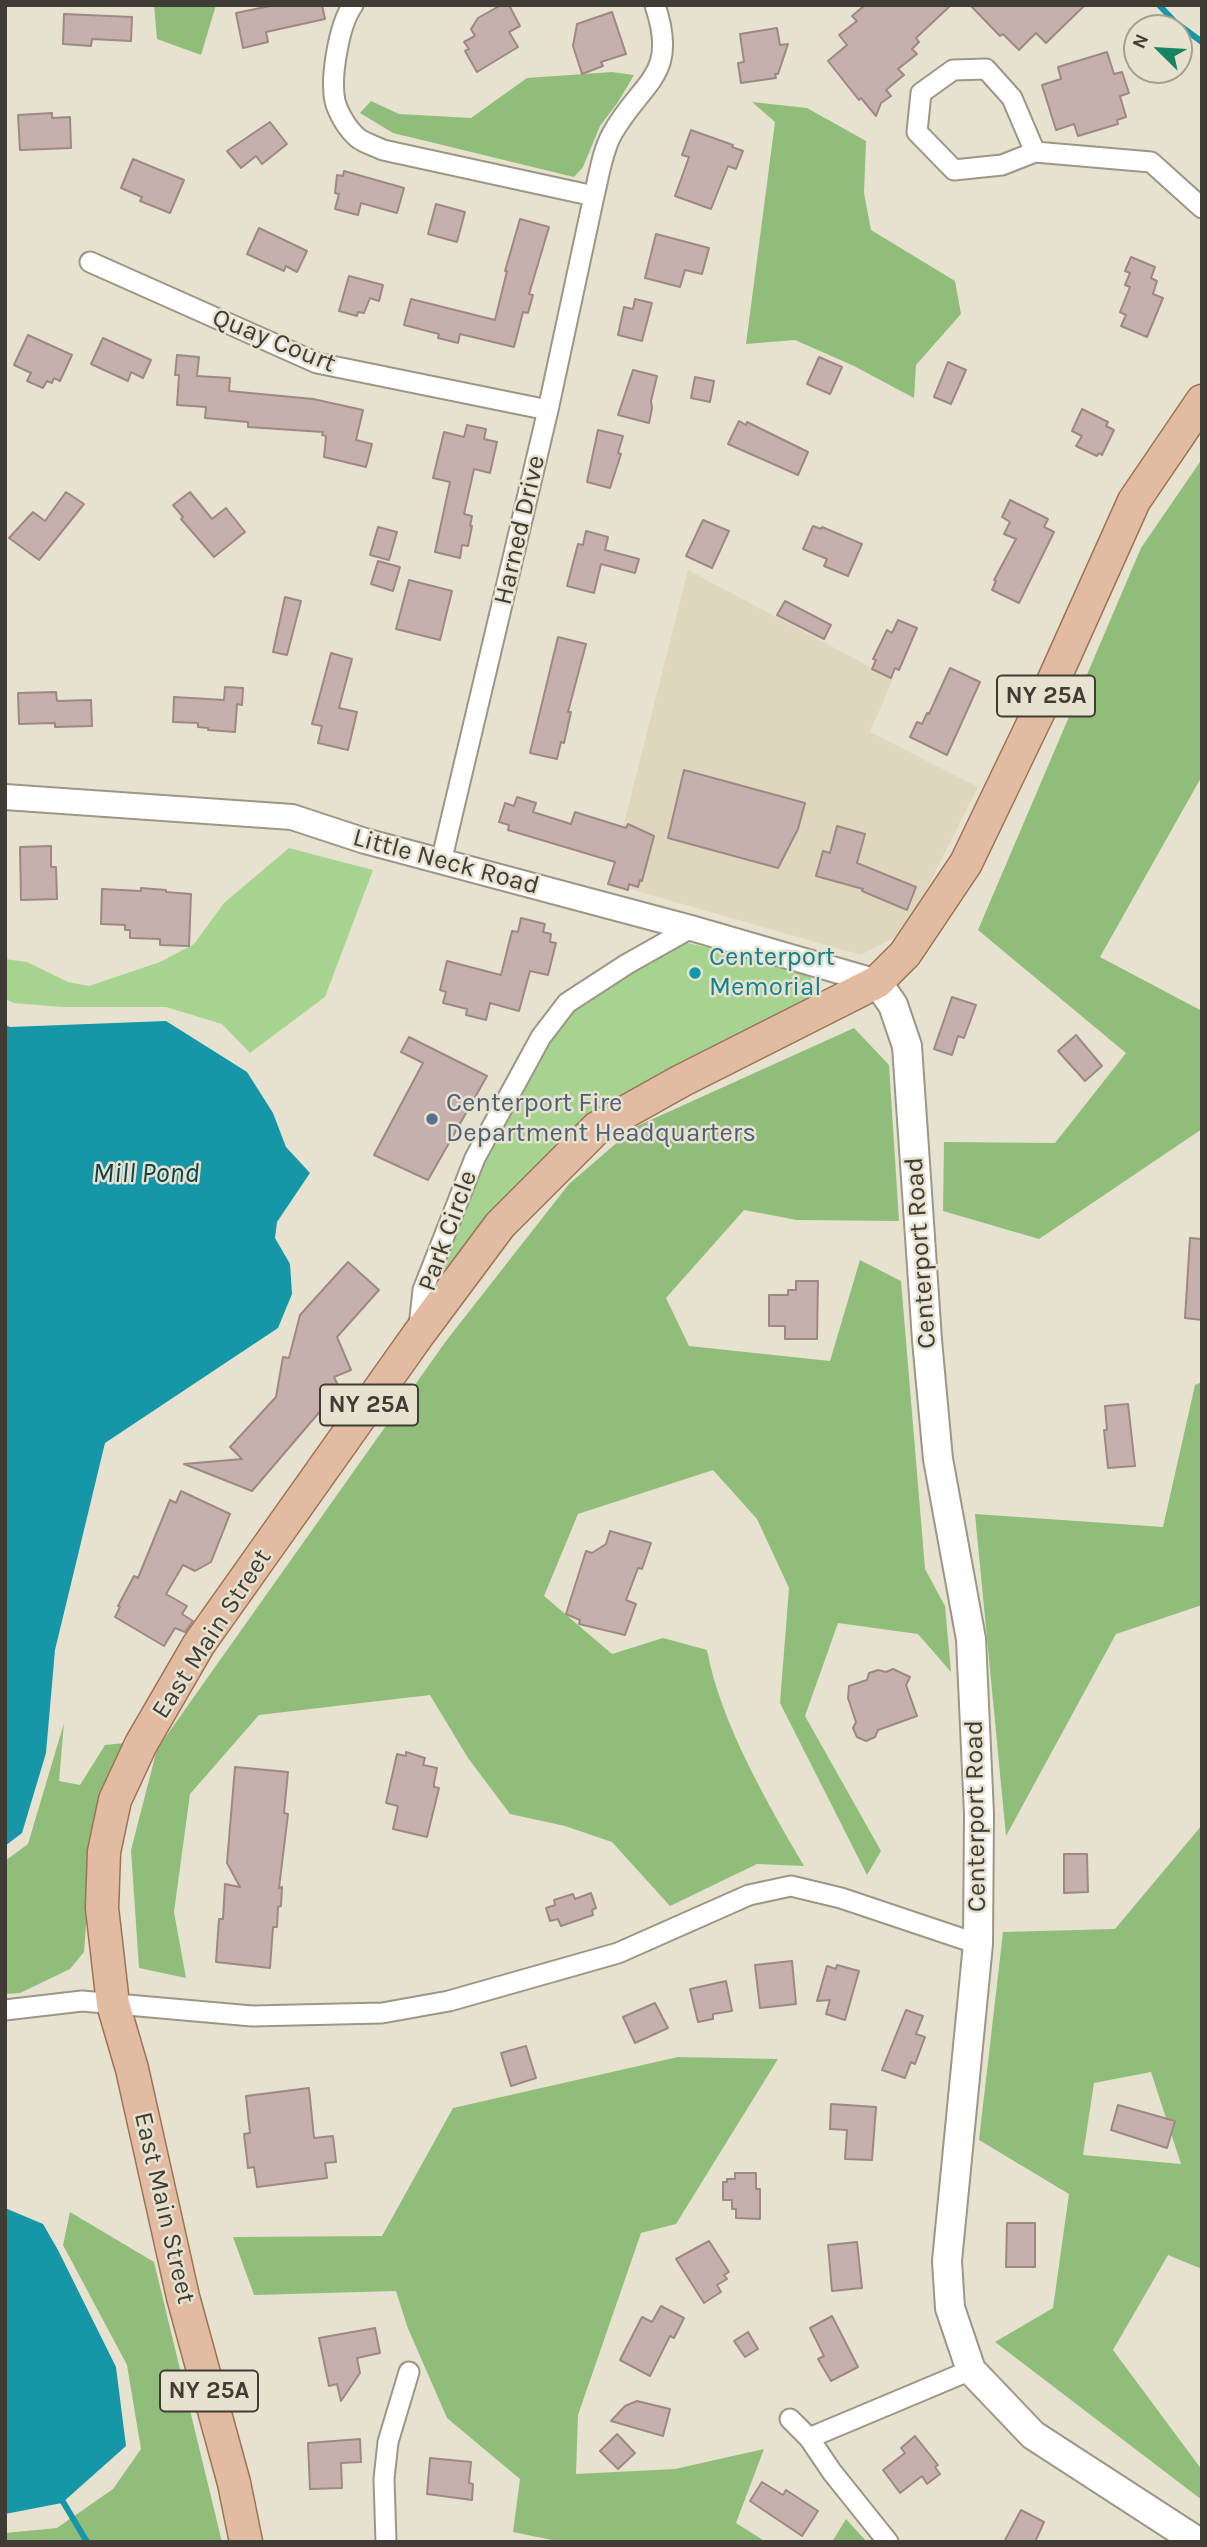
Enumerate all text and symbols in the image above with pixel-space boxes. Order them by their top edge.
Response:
north arrow [1123,14,1193,84]
text: N [1128,31,1153,52]
street label: Quay Court [208,302,340,380]
street label: Harned Drive [488,452,552,608]
road number: NY 25A [997,676,1095,716]
street label: Little Neck Road [349,822,543,902]
place label: Centerport Memorial [709,942,835,1004]
marker: Centerport Memorial [687,965,703,981]
place label: Centerport Fire Department Headquarters [446,1088,756,1150]
marker: Centerport Fire Department Headquarters [424,1111,440,1127]
street label: Centerport Road [899,1156,943,1350]
water label: Mill Pond [93,1157,199,1191]
street label: Park Circle [412,1166,484,1296]
road number: NY 25A [320,1385,418,1426]
street label: East Main Street [146,1543,278,1725]
street label: Centerport Road [959,1720,993,1912]
street label: East Main Street [127,2109,201,2307]
road number: NY 25A [160,2370,258,2412]

